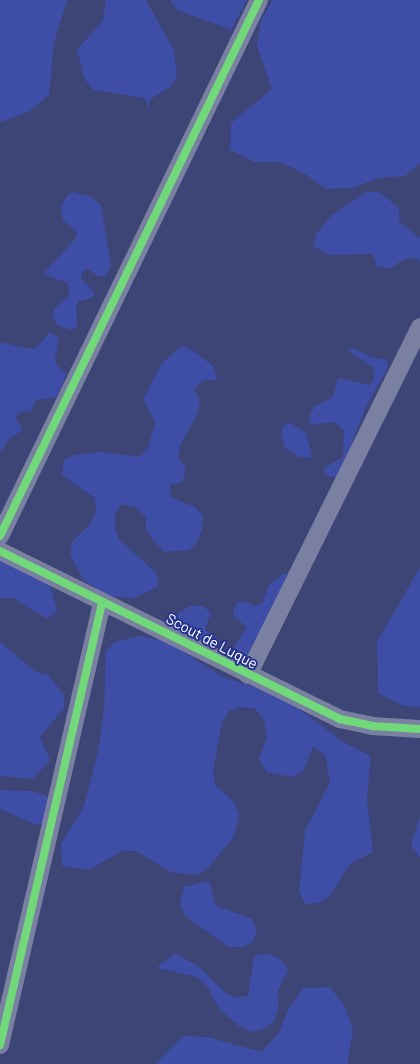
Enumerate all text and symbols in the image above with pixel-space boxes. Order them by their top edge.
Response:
street label: Scout de Luque [163,609,261,673]

